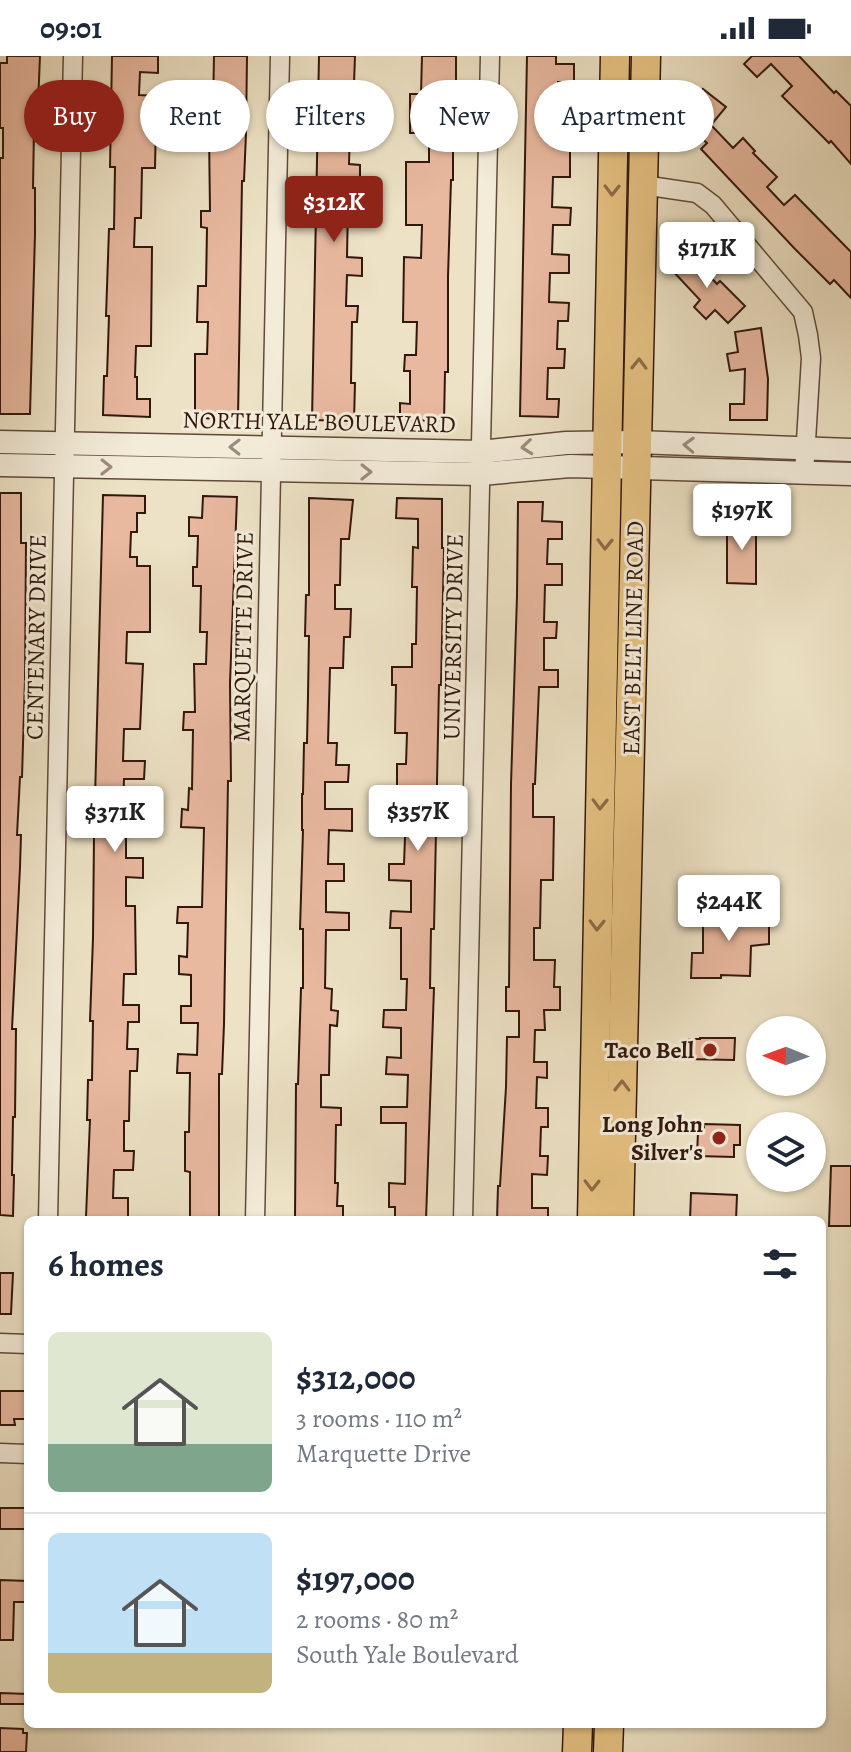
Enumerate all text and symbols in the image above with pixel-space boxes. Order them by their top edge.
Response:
text: 09:01 [40,8,102,48]
chip: Buy [24,80,124,152]
chip: Rent [140,80,250,152]
chip: Filters [266,80,394,152]
chip: New [410,80,518,152]
chip: Apartment [534,80,714,152]
pin: $312K [278,176,390,244]
text: $312K [303,184,365,219]
one-way arrow [604,184,621,197]
pin: $171K [651,222,763,290]
text: $171K [678,230,736,265]
one-way arrow [630,357,647,370]
street label: NORTH YALE BOULEVARD [182,404,456,440]
one-way arrow [682,436,695,453]
one-way arrow [228,438,241,455]
one-way arrow [520,438,533,455]
one-way arrow [100,458,113,475]
one-way arrow [360,463,373,481]
pin: $197K [686,484,798,552]
text: $197K [711,492,773,527]
street label: EAST BELT LINE ROAD [615,520,651,756]
street label: MARQUETTE DRIVE [225,532,261,742]
street label: CENTENARY DRIVE [18,534,54,740]
street label: UNIVERSITY DRIVE [435,534,471,740]
one-way arrow [596,538,613,551]
pin: $357K [362,785,474,853]
pin: $371K [59,786,171,854]
text: $357K [387,793,449,828]
text: $371K [85,794,145,829]
one-way arrow [591,798,609,811]
pin: $244K [673,875,785,943]
text: $244K [696,883,762,918]
one-way arrow [589,919,606,932]
north arrow [746,1016,826,1096]
map controls [746,1016,826,1192]
place label: Taco Bell [605,1034,695,1066]
marker: Taco Bell [701,1041,719,1059]
one-way arrow [614,1079,631,1092]
place label: Long John Silver's [602,1108,704,1168]
button: layers [746,1112,826,1192]
marker: Long John Silver's [710,1129,728,1147]
one-way arrow [584,1179,601,1192]
text: 6 homes [48,1241,164,1288]
icon: filters [758,1242,802,1286]
text: $312,000 [296,1354,416,1401]
icon: home [112,1364,208,1460]
text: 3 rooms · 110 m² [296,1401,462,1436]
text: Marquette Drive [296,1436,471,1471]
text: $197,000 [296,1555,415,1602]
icon: home [112,1565,208,1661]
text: 2 rooms · 80 m² [296,1602,458,1637]
text: South Yale Boulevard [296,1637,519,1672]

